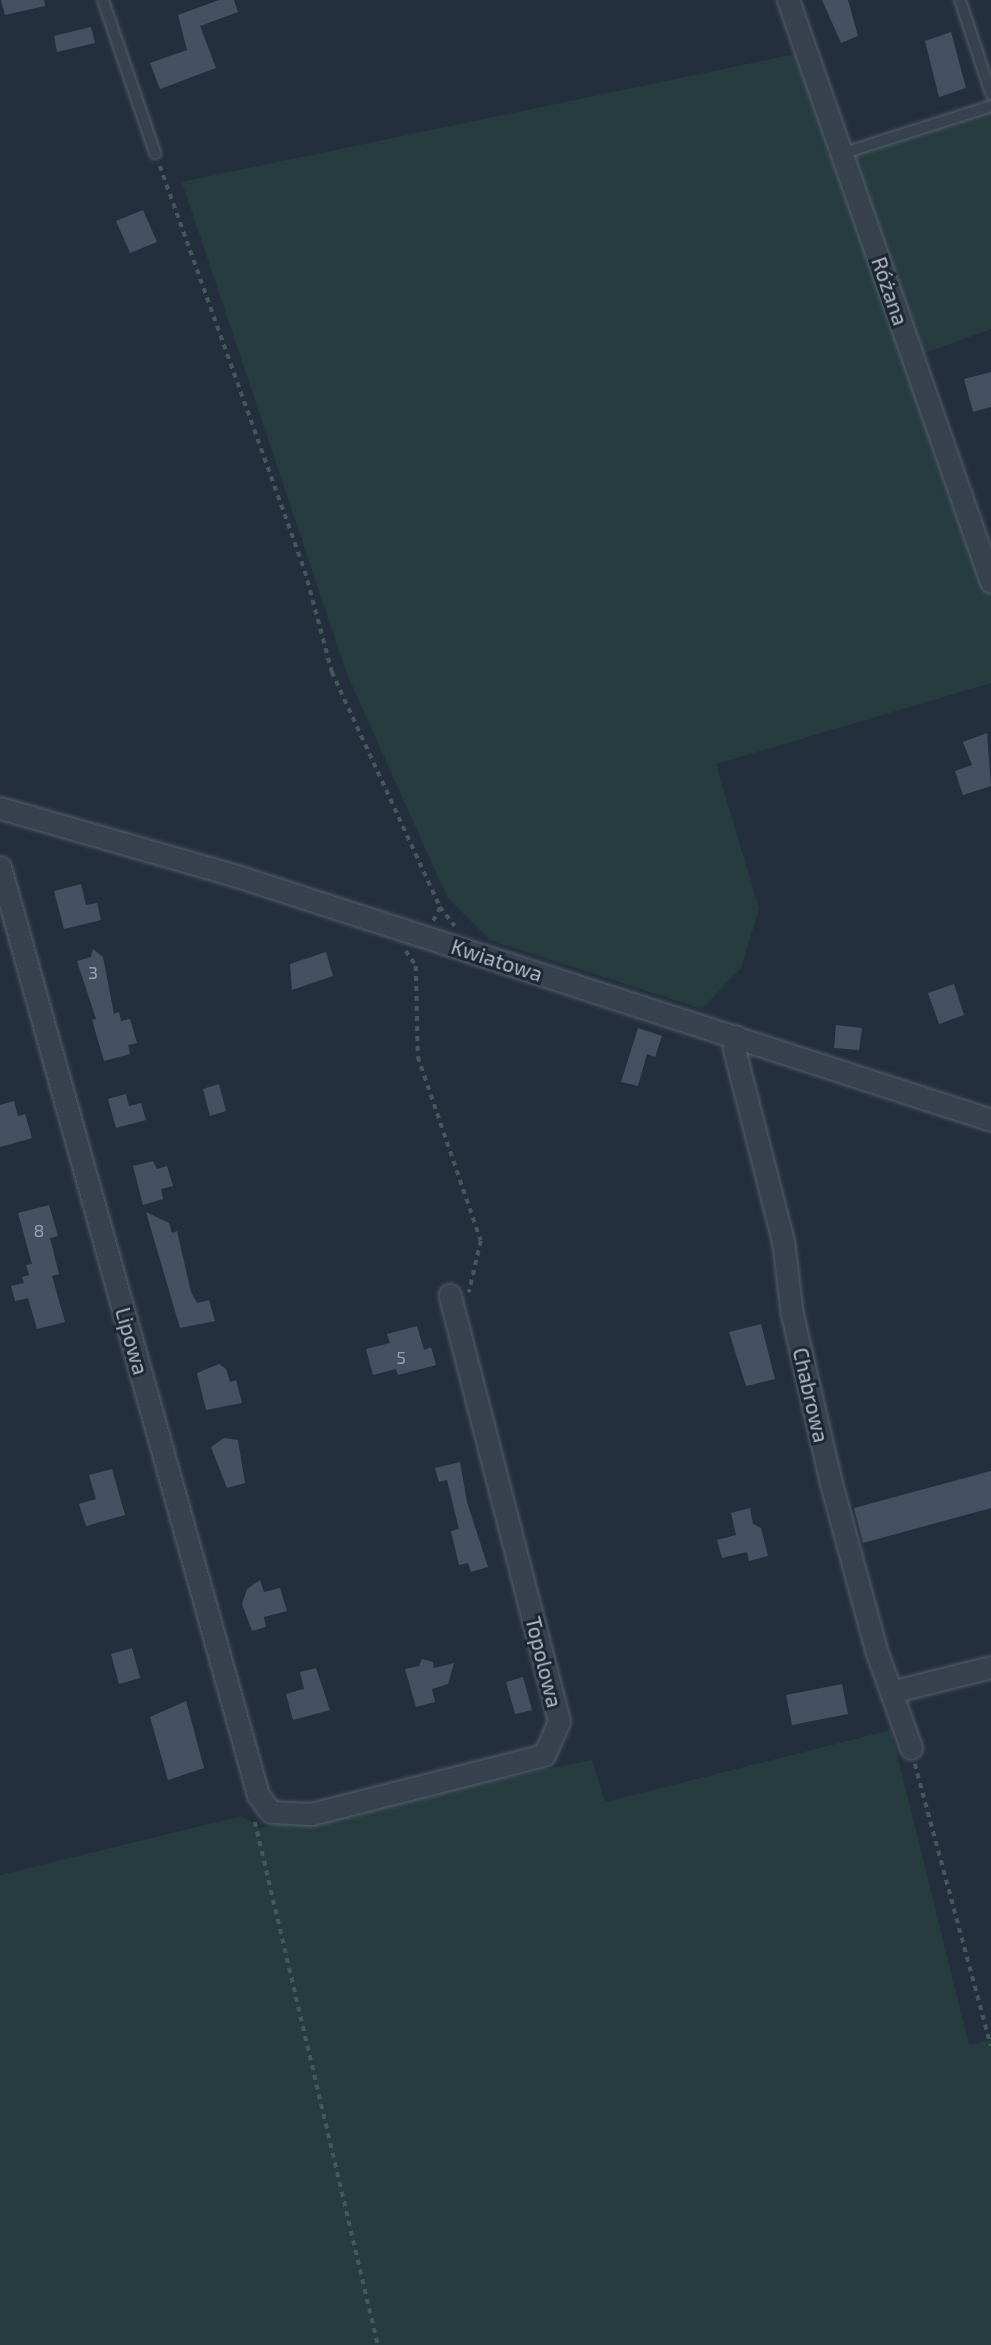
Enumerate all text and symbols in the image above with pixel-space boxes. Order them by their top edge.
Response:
street label: Różana [867,253,913,329]
street label: Kwiatowa [448,933,546,987]
house number: 3 [88,961,98,983]
house number: 8 [34,1219,44,1241]
street label: Lipowa [110,1304,154,1378]
street label: Chabrowa [788,1345,834,1445]
house number: 5 [396,1346,406,1368]
street label: Topolowa [521,1614,567,1710]

